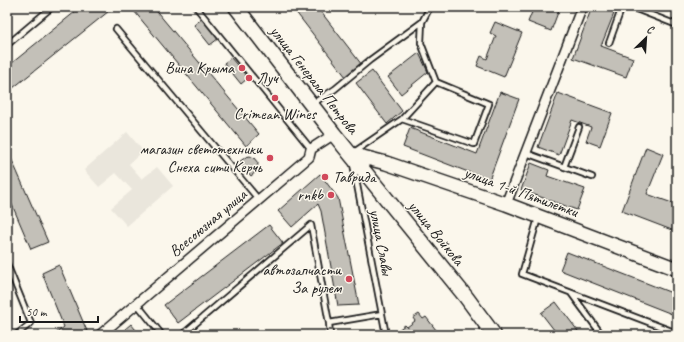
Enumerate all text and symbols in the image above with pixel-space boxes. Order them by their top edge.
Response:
north arrow [626,18,666,58]
street label: улица Генерала Петрова [265,21,363,139]
text: С [645,21,657,37]
place label: Вина Крыма [165,58,235,78]
marker: Вина Крыма [237,63,247,73]
place label: Луч [257,68,279,88]
marker: Луч [244,73,254,83]
marker: Crimean Wines [270,93,280,103]
place label: Crimean Wines [234,104,317,124]
place label: магазин светотехники Снеха сити Керчь [140,139,263,177]
marker: магазин светотехники Снеха сити Керчь [265,153,275,163]
street label: улица 1-й Пятилетки [460,162,582,222]
place label: Таврида [333,167,377,187]
marker: Таврида [320,172,330,182]
street label: Всесоюзная улица [165,184,252,261]
place label: rnkb [297,185,324,205]
marker: rnkb [326,190,336,200]
street label: улица Войкова [403,196,469,271]
street label: улица Славы [365,206,397,278]
place label: автозапчасти За рулем [262,260,343,298]
marker: автозапчасти За рулем [344,274,354,284]
scale bar [20,298,98,324]
text: 50 m [26,304,48,320]

